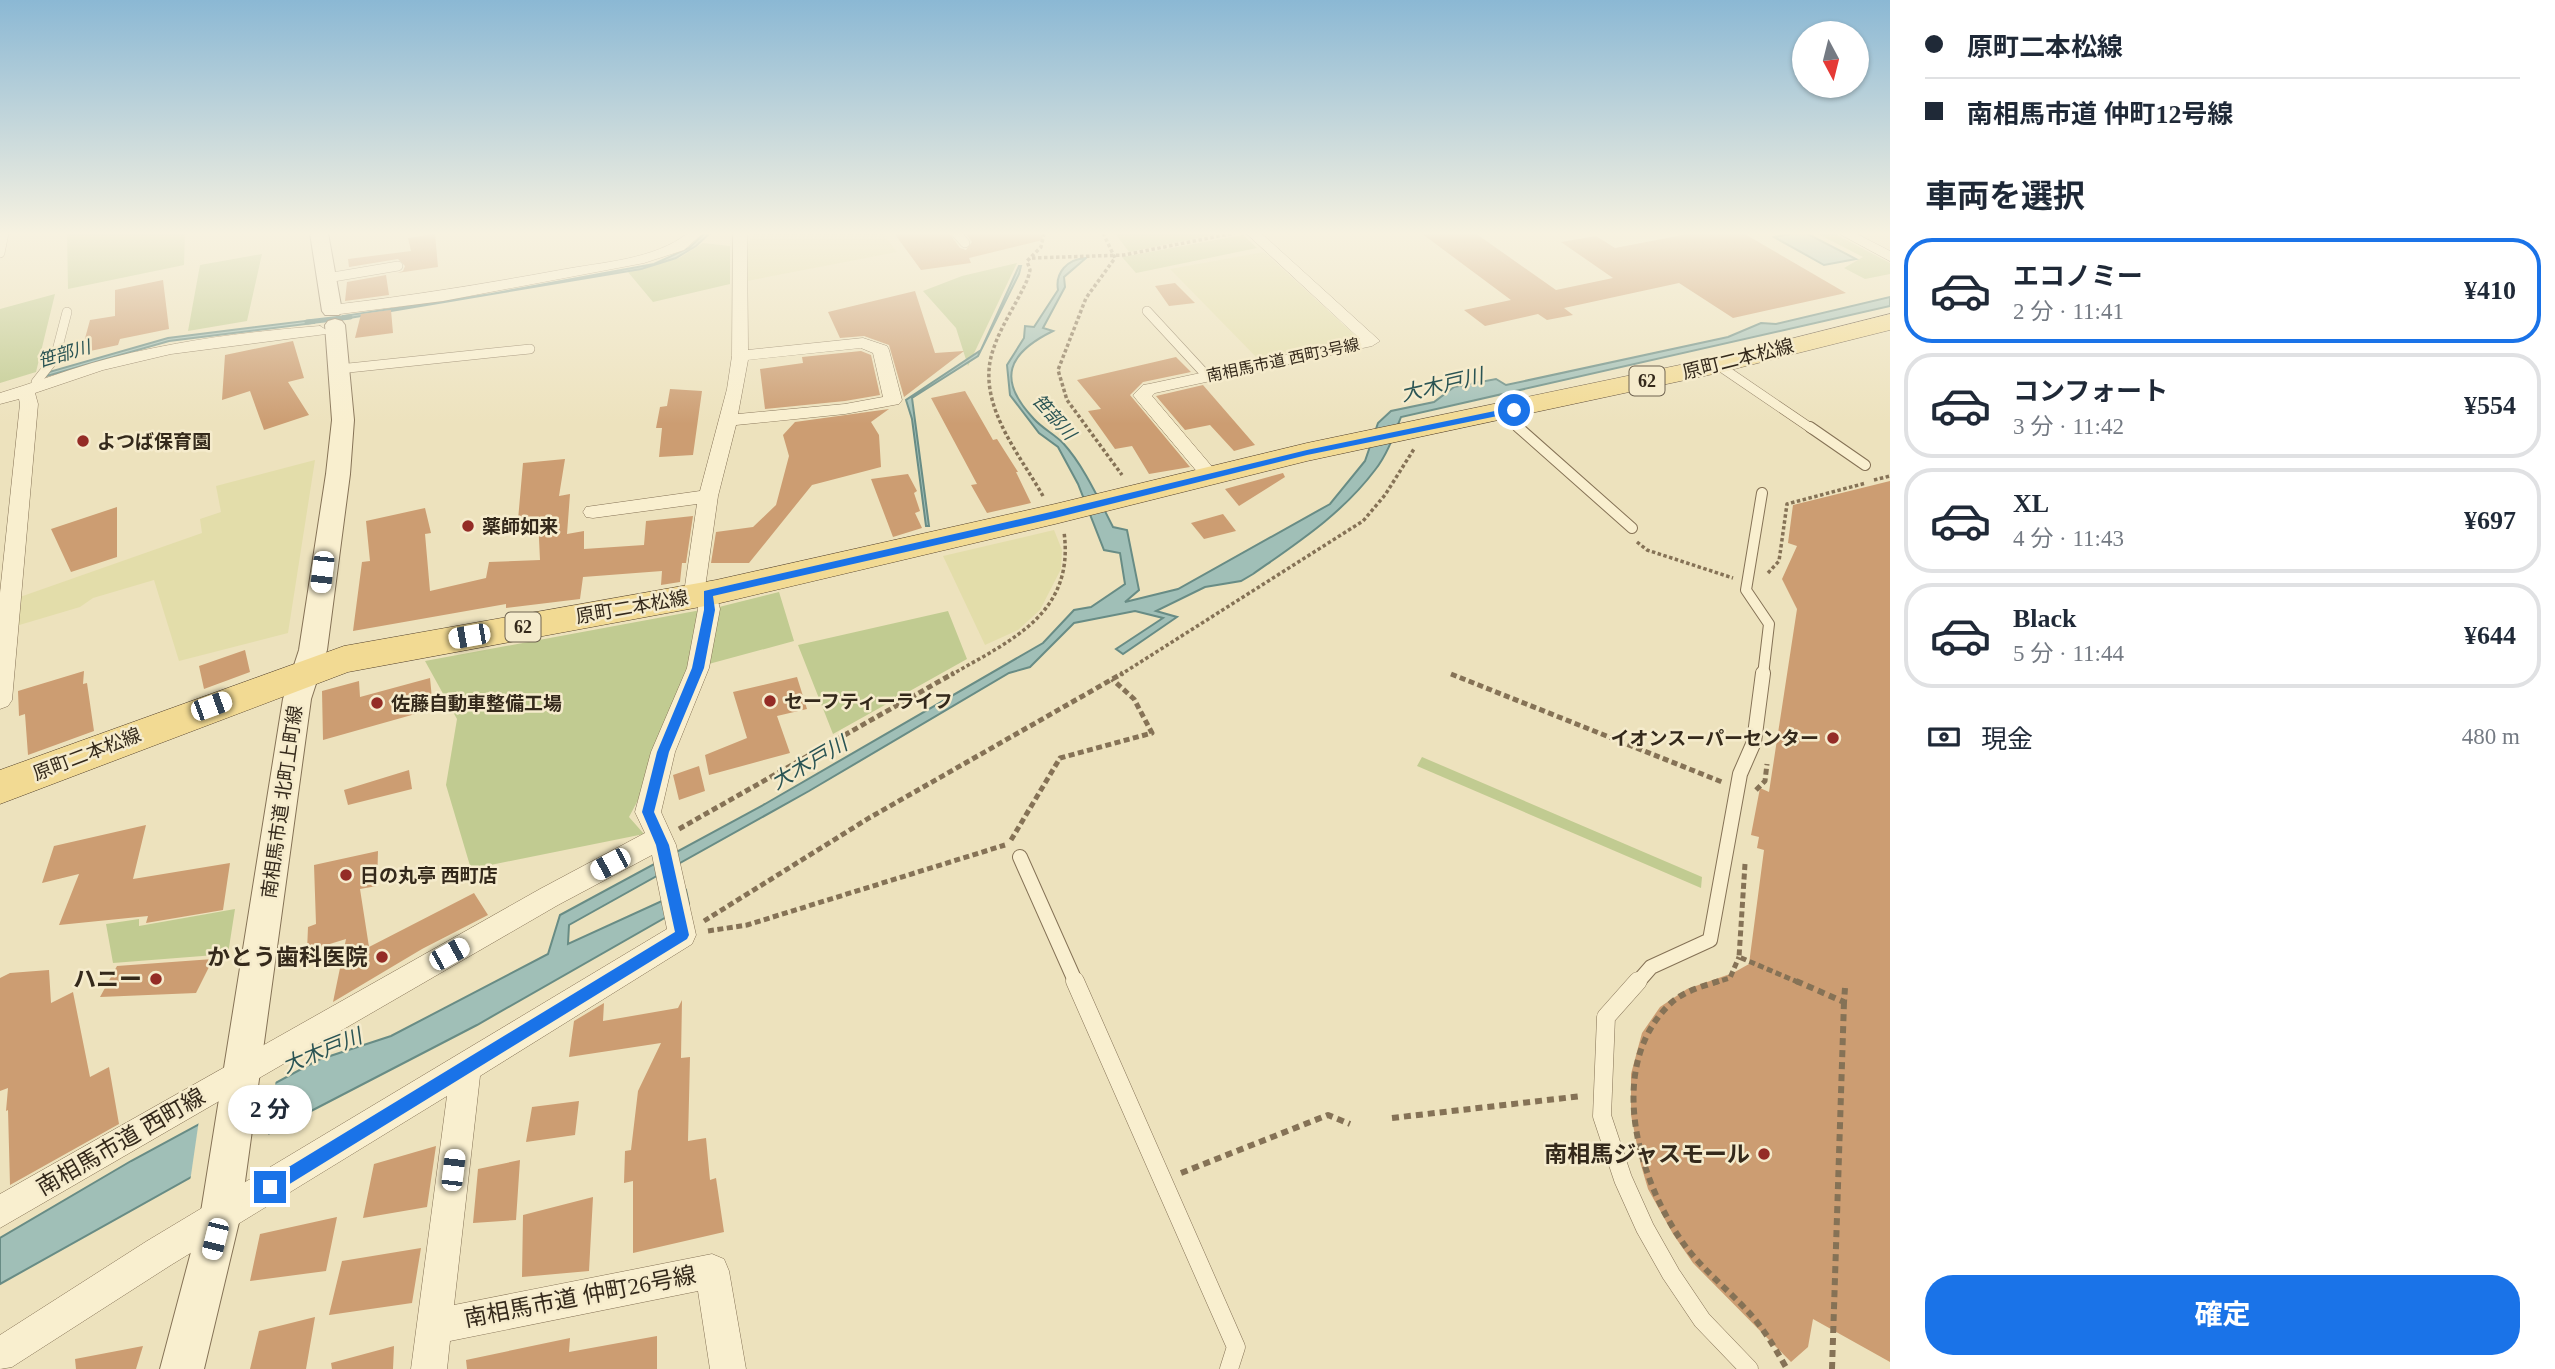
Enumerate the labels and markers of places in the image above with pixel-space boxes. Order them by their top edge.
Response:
place label: よつば保育園 [97,431,211,452]
marker: よつば保育園 [75,433,91,449]
place label: 薬師如来 [482,516,558,537]
marker: 薬師如来 [460,518,476,534]
place label: セーフティーライフ [784,691,953,712]
place label: 佐藤自動車整備工場 [391,693,562,714]
marker: セーフティーライフ [762,693,778,709]
marker: 佐藤自動車整備工場 [369,695,385,711]
place label: イオンスーパーセンター [1611,728,1819,749]
marker: イオンスーパーセンター [1825,730,1841,746]
place label: 日の丸亭 西町店 [360,865,498,886]
marker: 日の丸亭 西町店 [338,867,354,883]
place label: かとう歯科医院 [207,945,368,970]
marker: かとう歯科医院 [374,949,390,965]
place label: ハニー [73,967,142,992]
marker: ハニー [148,971,164,987]
place label: 南相馬ジャスモール [1544,1142,1750,1167]
marker: 南相馬ジャスモール [1756,1146,1772,1162]

